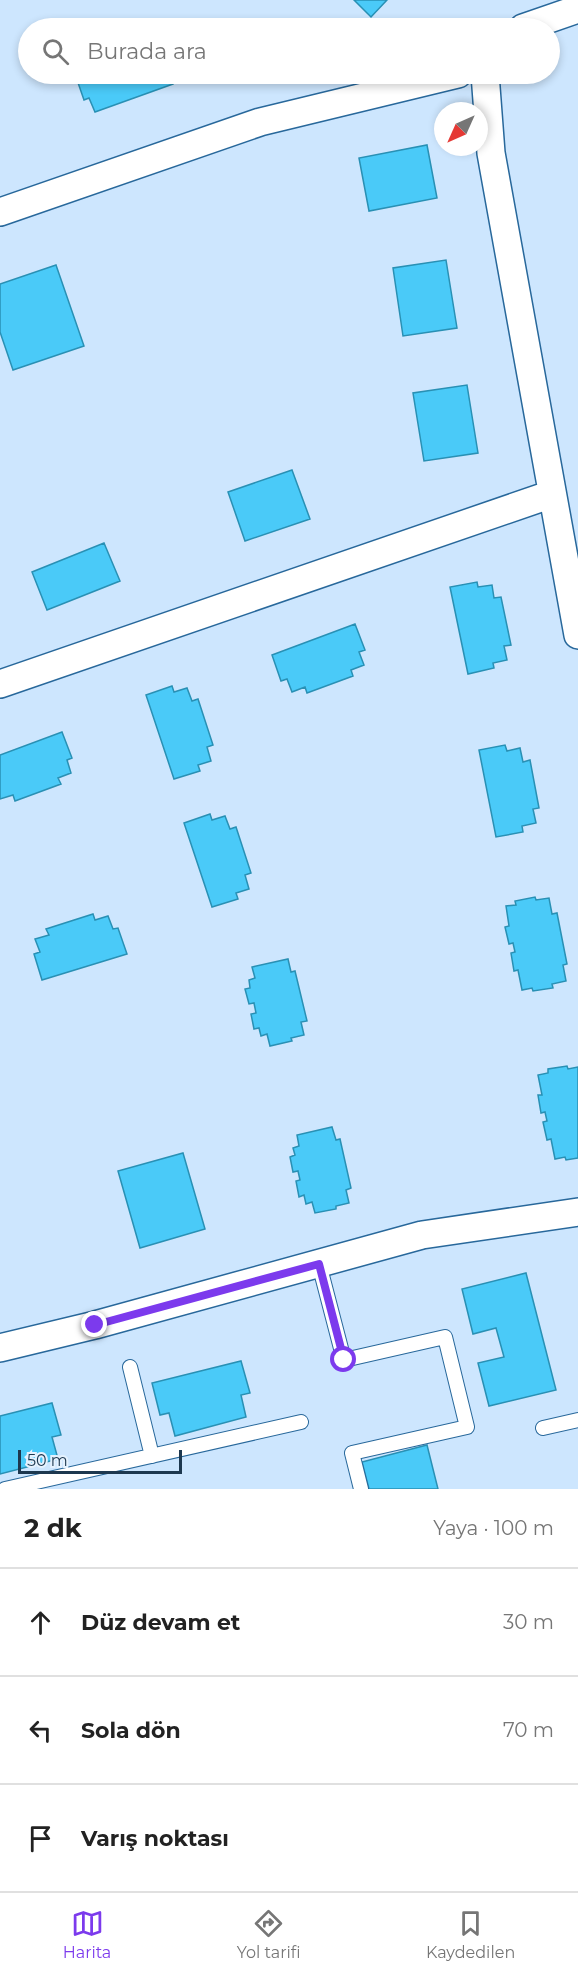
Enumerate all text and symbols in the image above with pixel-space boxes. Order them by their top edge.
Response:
search box [18,18,560,84]
icon: search [39,35,72,68]
text: Burada ara [87,38,207,65]
north arrow [434,102,488,156]
route end [81,1311,107,1337]
route start [330,1346,356,1372]
scale bar [18,1447,182,1474]
text: 50 m [27,1451,68,1470]
text: 2 dk [24,1512,82,1544]
text: Yaya · 100 m [433,1516,554,1540]
icon: ahead [24,1606,57,1639]
text: Düz devam et [81,1609,240,1636]
text: 30 m [503,1610,554,1634]
icon: left [24,1714,57,1747]
text: Sola dön [81,1717,181,1744]
text: 70 m [503,1718,554,1742]
icon: arrive [24,1822,57,1855]
text: Varış noktası [81,1825,229,1852]
tab: Harita [63,1907,111,1962]
tab: Yol tarifi [237,1907,301,1962]
tab: Kaydedilen [426,1907,515,1962]

